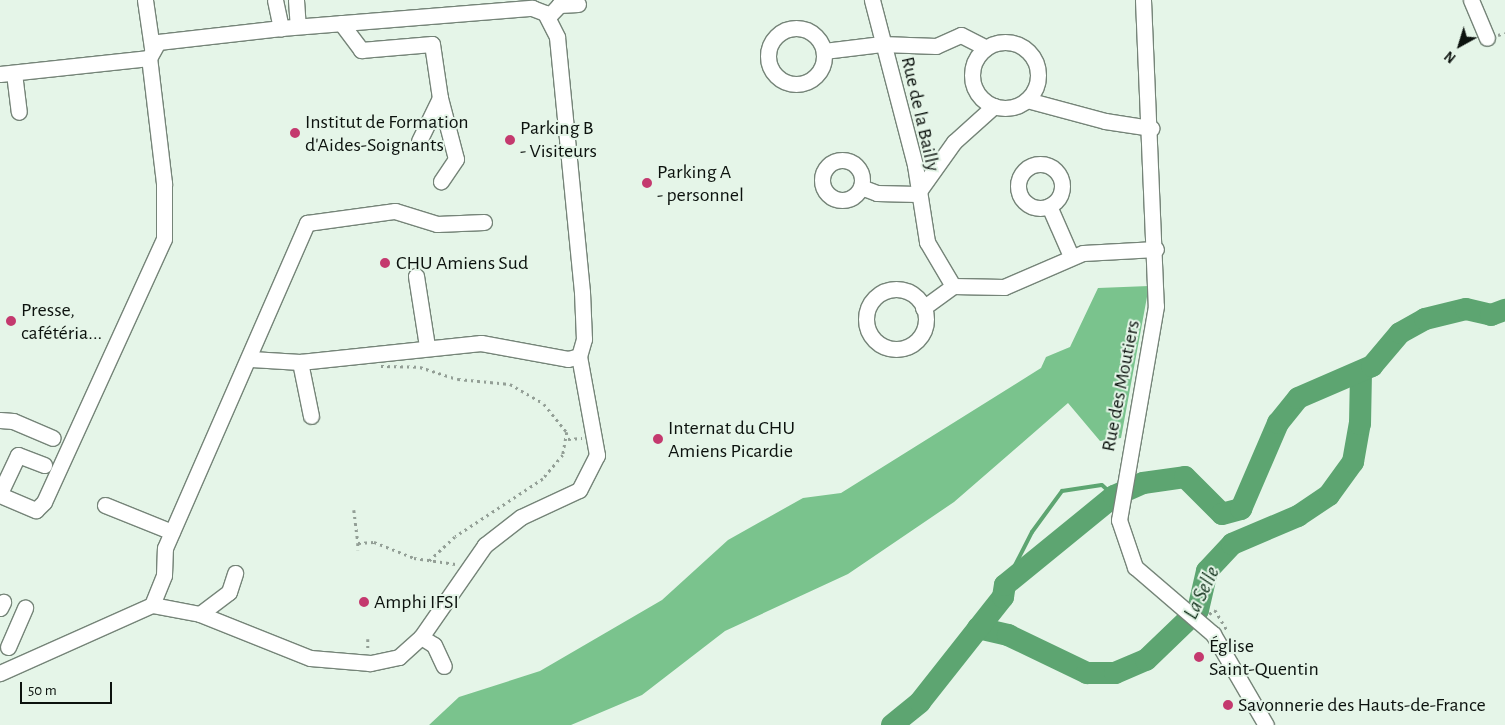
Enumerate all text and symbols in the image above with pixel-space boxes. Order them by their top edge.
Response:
north arrow [1435,20,1485,70]
text: N [1442,48,1459,65]
street label: Rue de la Bailly [895,54,945,174]
place label: Institut de Formation d'Aides-Soignants [305,110,469,157]
place label: Parking B - Visiteurs [520,116,597,163]
marker: Institut de Formation d'Aides-Soignants [289,127,301,139]
marker: Parking B - Visiteurs [504,134,516,146]
place label: Parking A - personnel [657,160,744,207]
marker: Parking A - personnel [641,177,653,189]
place label: CHU Amiens Sud [396,251,528,275]
marker: CHU Amiens Sud [378,256,392,270]
place label: Presse, cafétéria... [21,298,102,345]
marker: Presse, cafétéria... [5,315,17,327]
street label: Rue des Moutiers [1096,318,1146,454]
place label: Internat du CHU Amiens Picardie [668,416,795,463]
marker: Internat du CHU Amiens Picardie [652,433,664,445]
water label: La Selle [1178,562,1226,624]
place label: Amphi IFSI [374,590,459,614]
marker: Amphi IFSI [358,596,370,608]
place label: Église Saint-Quentin [1209,634,1319,681]
marker: Église Saint-Quentin [1193,651,1205,663]
scale bar [22,672,115,704]
text: 50 m [28,683,57,698]
place label: Savonnerie des Hauts-de-France [1238,693,1486,717]
marker: Savonnerie des Hauts-de-France [1222,699,1234,711]

